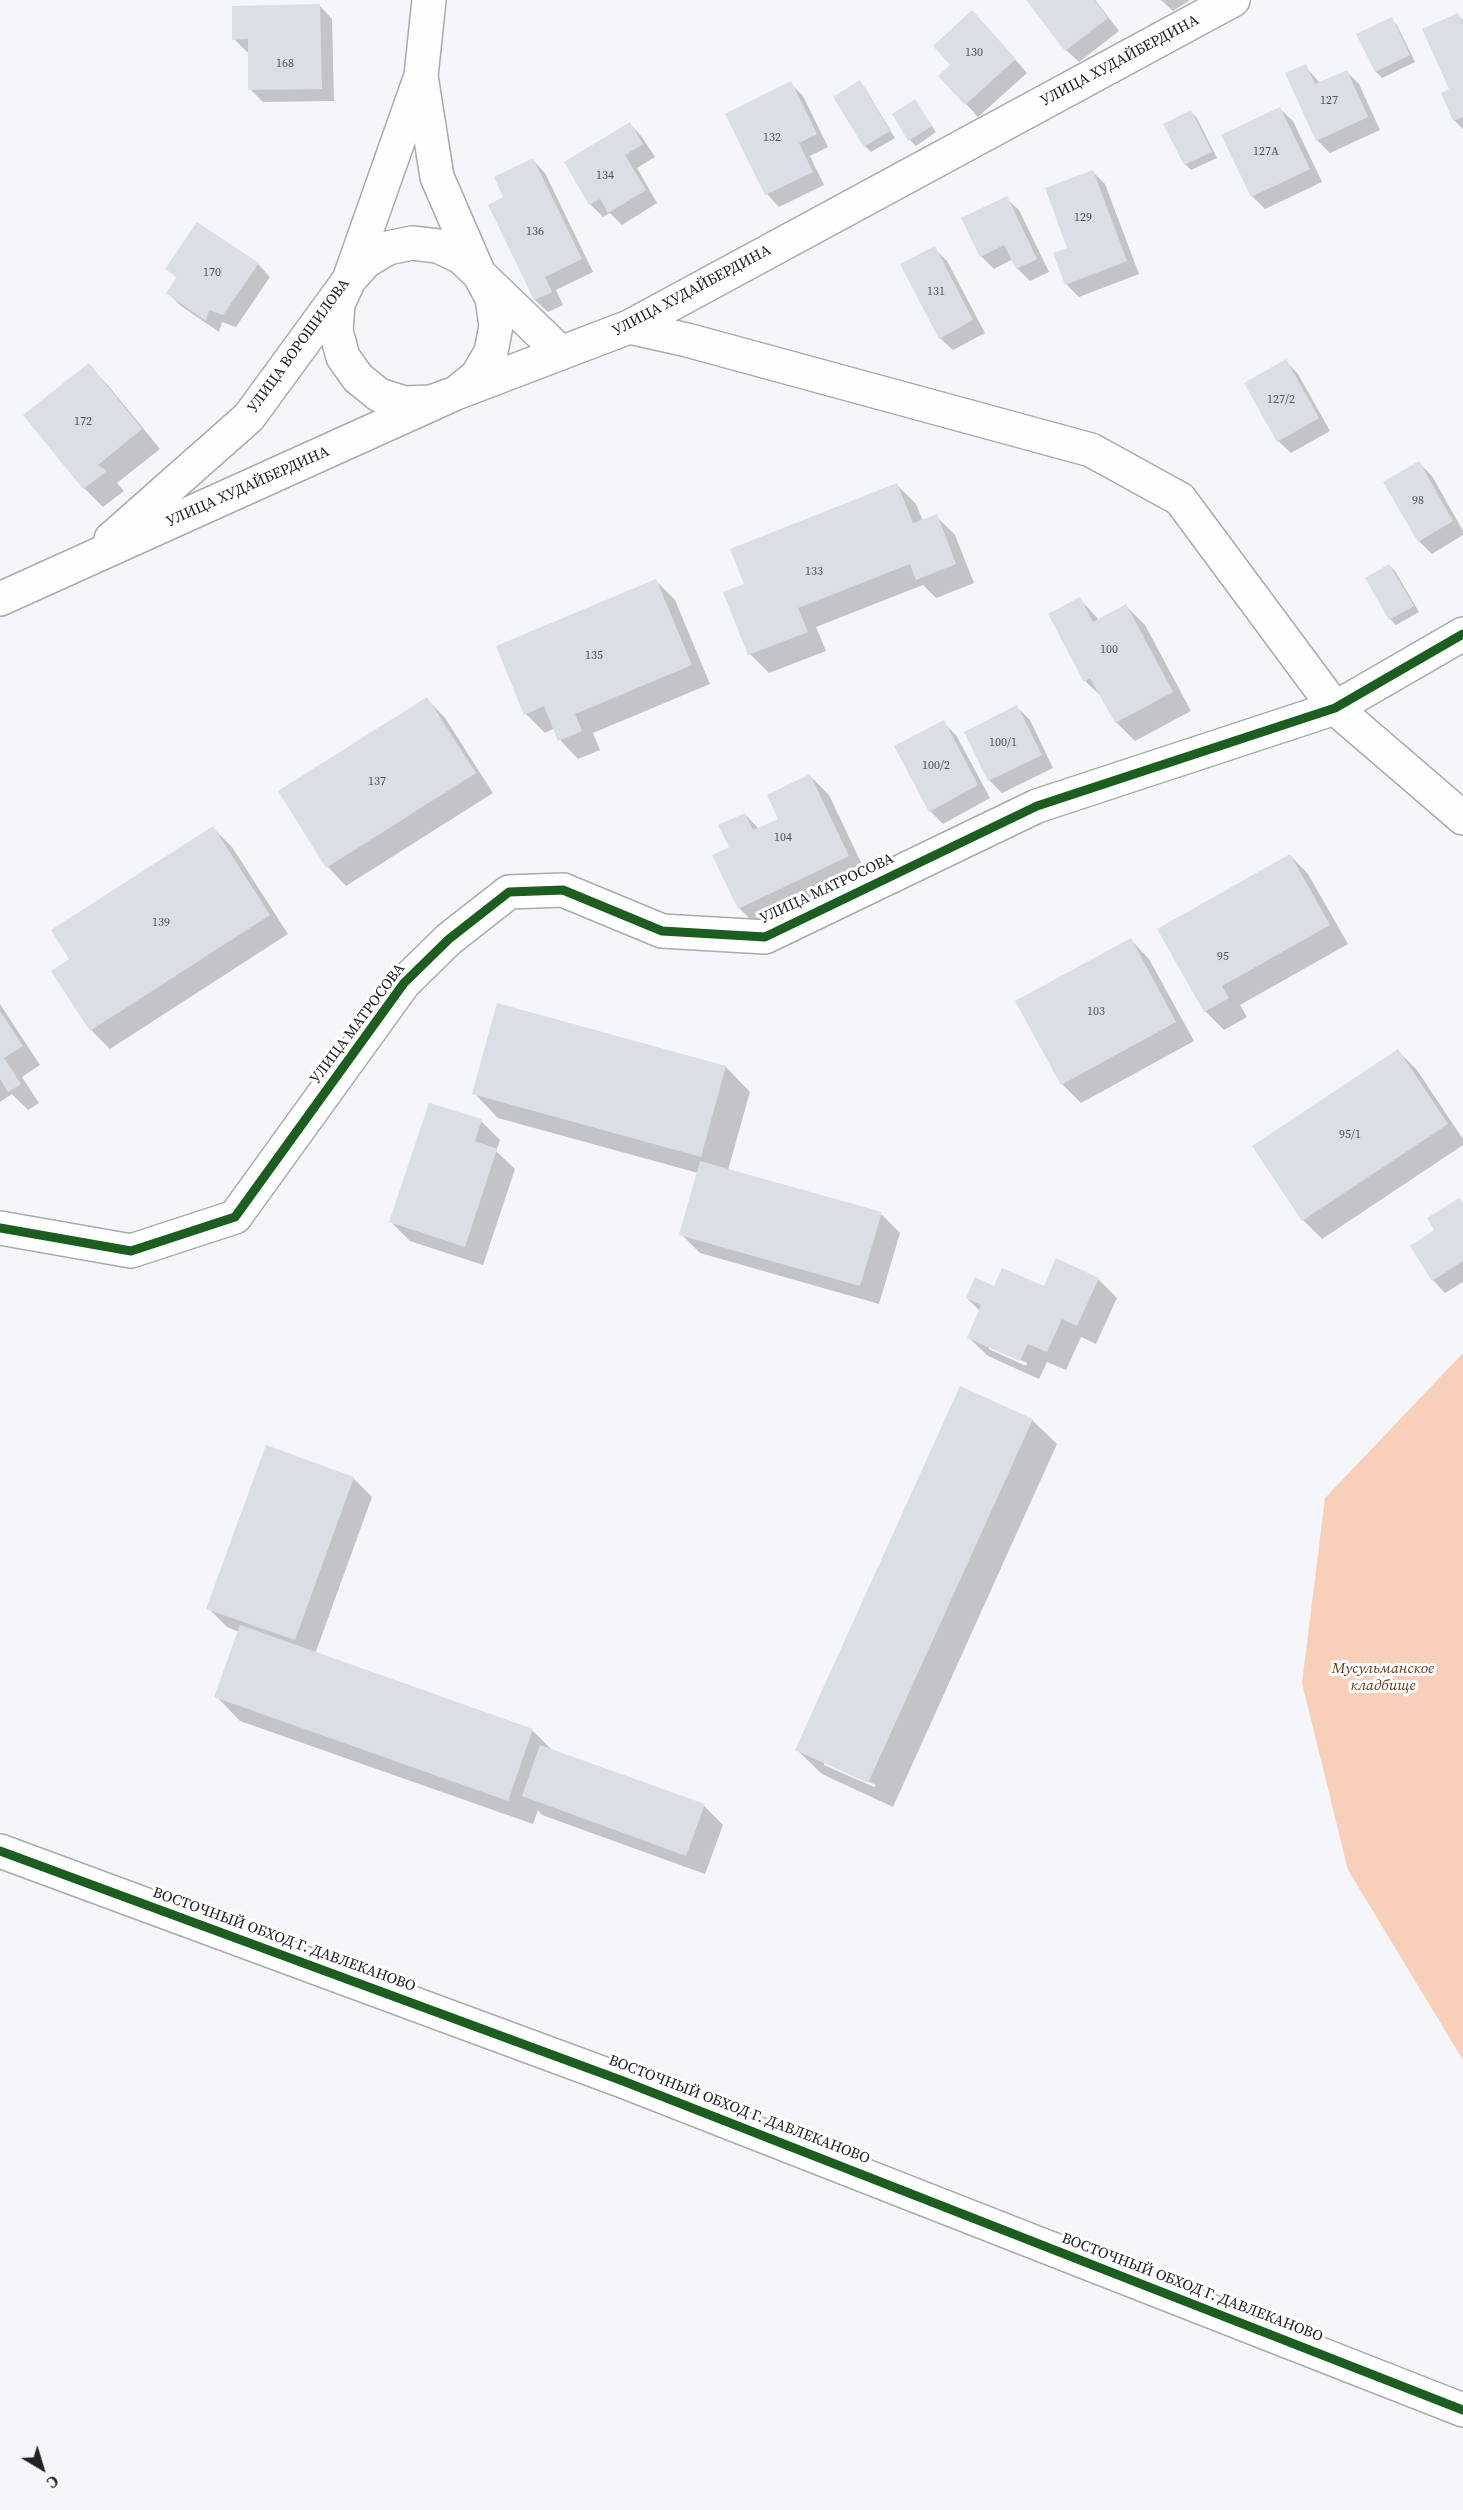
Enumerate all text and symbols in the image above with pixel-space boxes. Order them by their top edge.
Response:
street label: УЛИЦА ХУДАЙБЕРДИНА [1038,12,1202,110]
house number: 130 [965,46,983,60]
house number: 168 [276,57,294,71]
house number: 127 [1320,94,1338,108]
house number: 132 [763,131,781,145]
house number: 127А [1253,145,1279,159]
house number: 134 [596,169,614,183]
house number: 129 [1074,211,1092,225]
house number: 136 [526,225,544,239]
street label: УЛИЦА ХУДАЙБЕРДИНА [610,242,774,340]
house number: 170 [203,266,221,280]
street label: УЛИЦА ВОРОШИЛОВА [244,275,354,417]
house number: 131 [927,285,945,299]
house number: 127/2 [1267,393,1295,407]
house number: 172 [74,415,92,429]
street label: УЛИЦА ХУДАЙБЕРДИНА [164,443,332,531]
house number: 98 [1412,494,1424,508]
house number: 133 [805,565,823,579]
house number: 100 [1100,643,1118,657]
house number: 135 [585,649,603,663]
house number: 100/1 [989,736,1017,750]
house number: 100/2 [922,759,950,773]
house number: 137 [368,775,386,789]
house number: 104 [774,831,792,845]
street label: УЛИЦА МАТРОСОВА [757,850,897,928]
house number: 139 [152,916,170,930]
house number: 95 [1217,950,1229,964]
street label: УЛИЦА МАТРОСОВА [307,960,409,1088]
house number: 103 [1087,1005,1105,1019]
house number: 95/1 [1339,1128,1361,1142]
park label: Мусульманское кладбище [1332,1660,1434,1695]
street label: ВОСТОЧНЫЙ ОБХОД Г. ДАВЛЕКАНОВО [150,1884,418,1996]
street label: ВОСТОЧНЫЙ ОБХОД Г. ДАВЛЕКАНОВО [606,2052,872,2168]
street label: ВОСТОЧНЫЙ ОБХОД Г. ДАВЛЕКАНОВО [1059,2230,1325,2346]
north arrow [12,2438,72,2498]
text: С [42,2470,64,2494]

